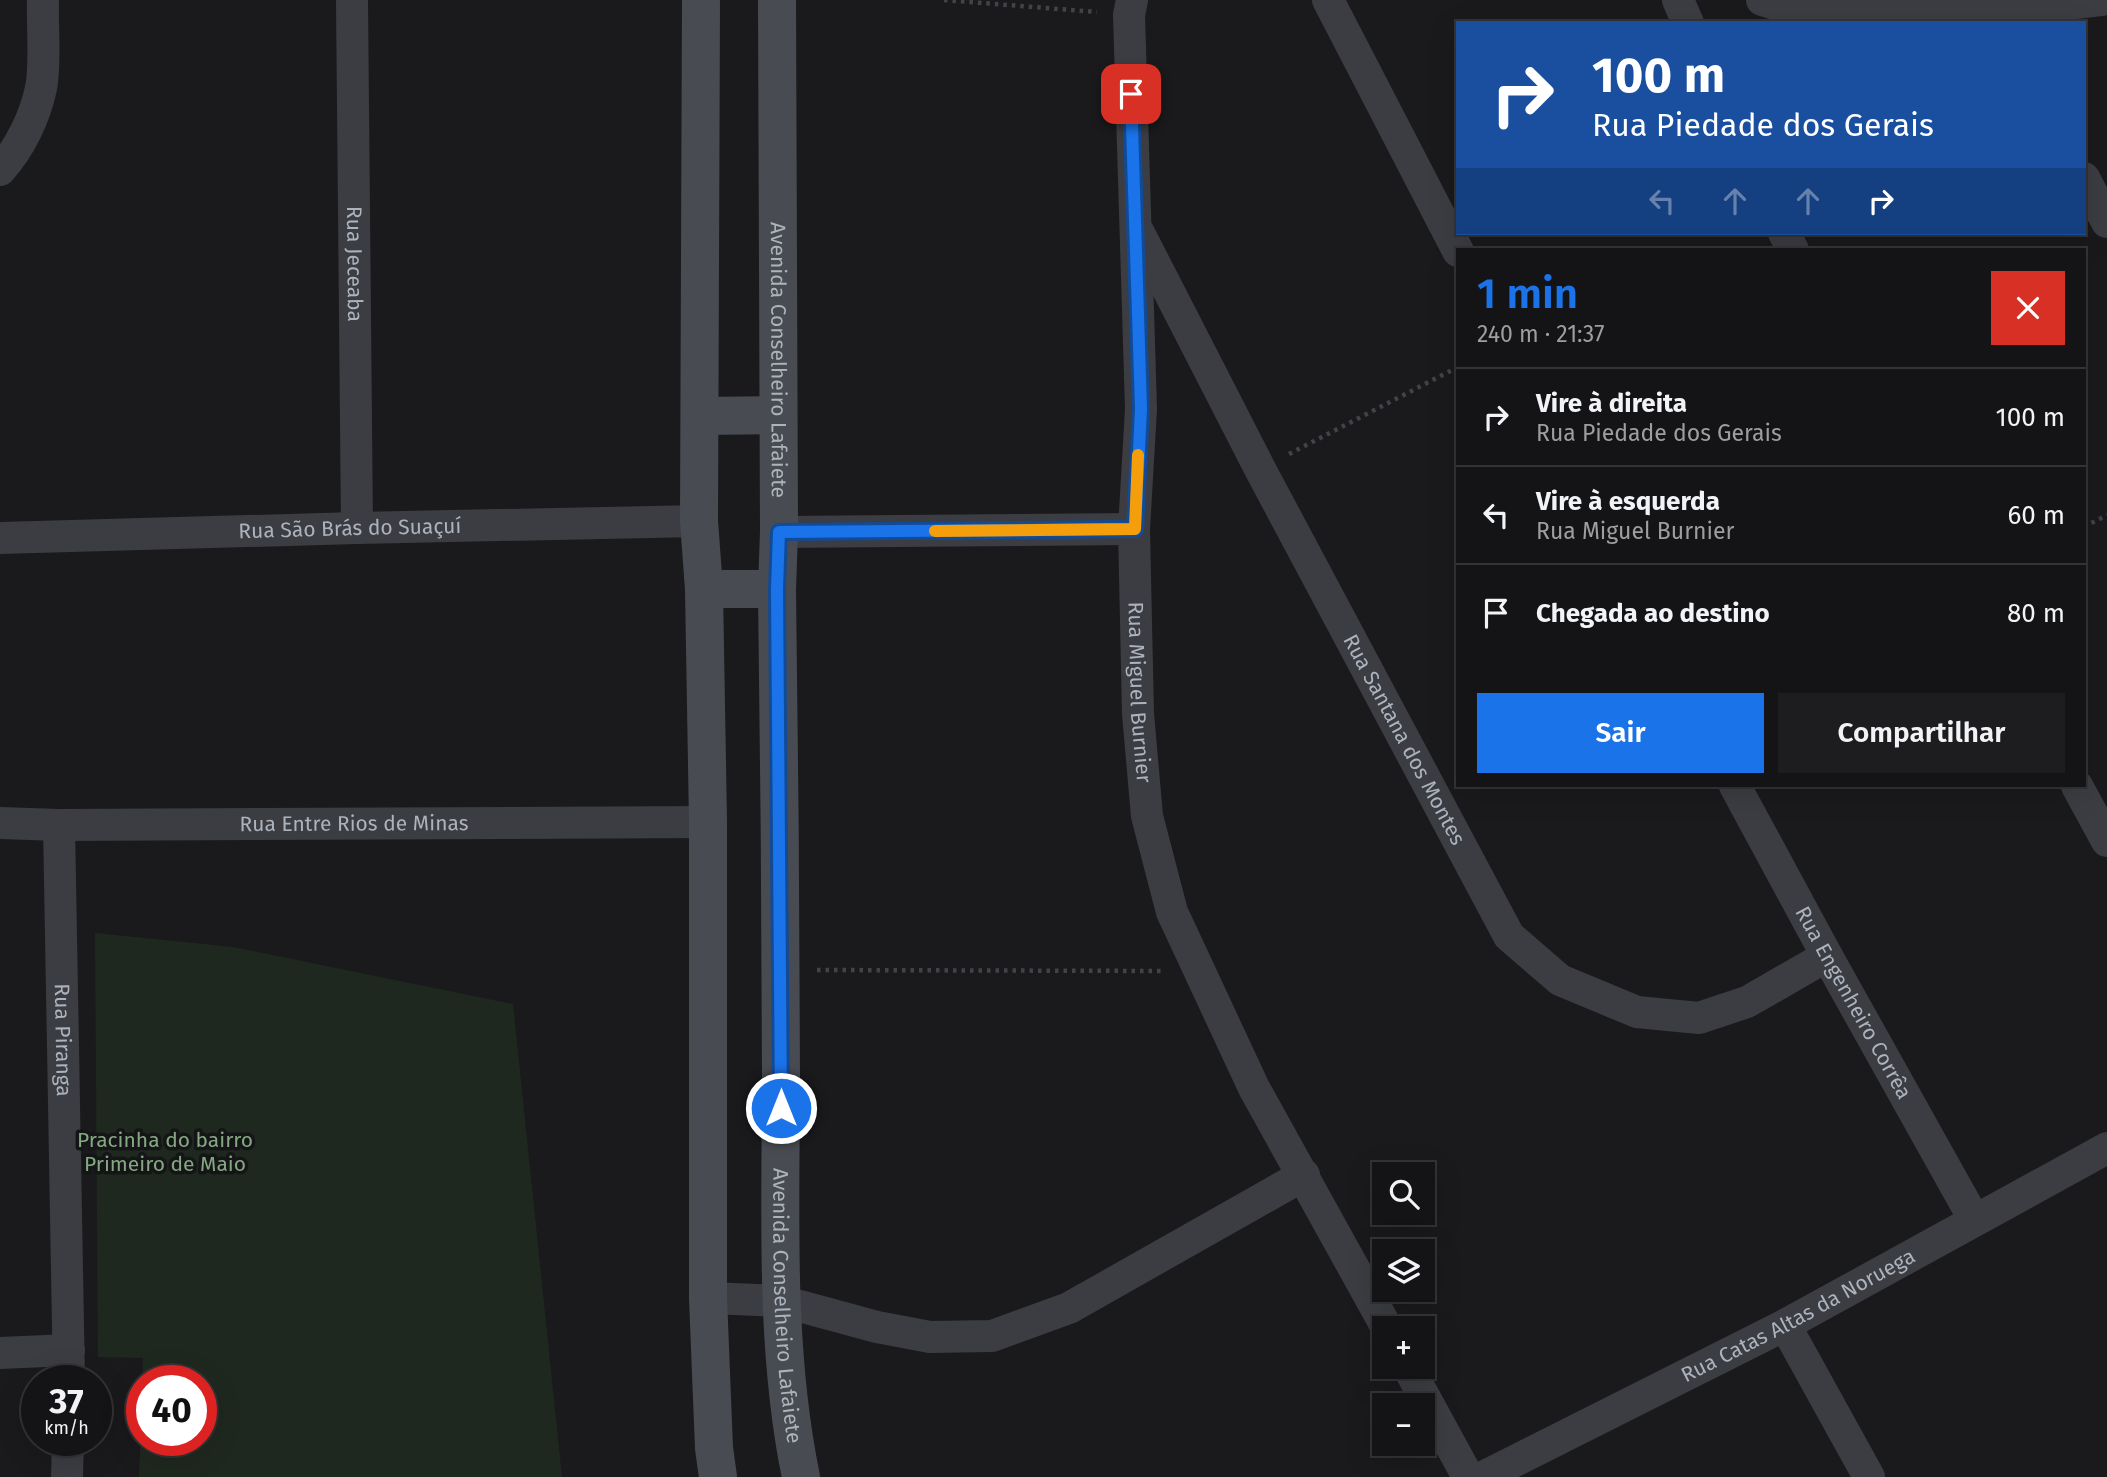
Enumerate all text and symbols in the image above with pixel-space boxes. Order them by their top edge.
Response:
text: 100 m [1592,46,1725,105]
icon: right [1477,49,1568,140]
pin [1101,64,1161,124]
icon: arrive [1112,75,1150,113]
text: Rua Piedade dos Gerais [1592,106,1934,144]
icon: left [1643,182,1681,220]
icon: ahead [1716,182,1754,220]
icon: ahead [1789,182,1827,220]
icon: right [1862,182,1900,220]
street label: Rua Jeceaba [341,206,368,322]
street label: Avenida Conselheiro Lafaiete [765,222,792,498]
text: 1 min [1477,269,1578,319]
button: close [1991,271,2065,345]
text: 240 m · 21:37 [1477,320,1604,348]
text: Vire à direita [1536,388,1687,419]
icon: right [1477,398,1515,436]
text: 100 m [1996,402,2065,433]
text: Rua Piedade dos Gerais [1536,419,1782,447]
text: Vire à esquerda [1536,486,1720,517]
icon: left [1477,496,1515,534]
text: 60 m [2007,500,2065,531]
street label: Rua São Brás do Suaçuí [238,513,462,544]
text: Rua Miguel Burnier [1536,517,1734,545]
icon: arrive [1477,594,1515,632]
text: Chegada ao destino [1536,598,1770,629]
text: 80 m [2007,598,2065,629]
street label: Rua Miguel Burnier [1123,601,1157,784]
street label: Rua Santana dos Montes [1338,630,1471,850]
button: Sair [1477,693,1764,773]
button: Compartilhar [1778,693,2065,773]
street label: Rua Entre Rios de Minas [239,810,469,837]
street label: Rua Engenheiro Corrêa [1790,902,1917,1104]
street label: Rua Piranga [49,983,77,1097]
position arrow [744,1071,818,1145]
park label: Pracinha do bairro Primeiro de Maio [77,1127,253,1177]
map controls [1372,1162,1435,1456]
button: search [1372,1162,1435,1225]
street label: Avenida Conselheiro Lafaiete [767,1168,808,1445]
button: layers [1372,1239,1435,1302]
street label: Rua Catas Altas da Noruega [1677,1243,1920,1388]
button: + [1372,1316,1435,1379]
speed limit sign: 40 [126,1365,217,1456]
text: 37 [49,1380,84,1422]
button: − [1372,1393,1435,1456]
text: km/h [44,1417,89,1439]

